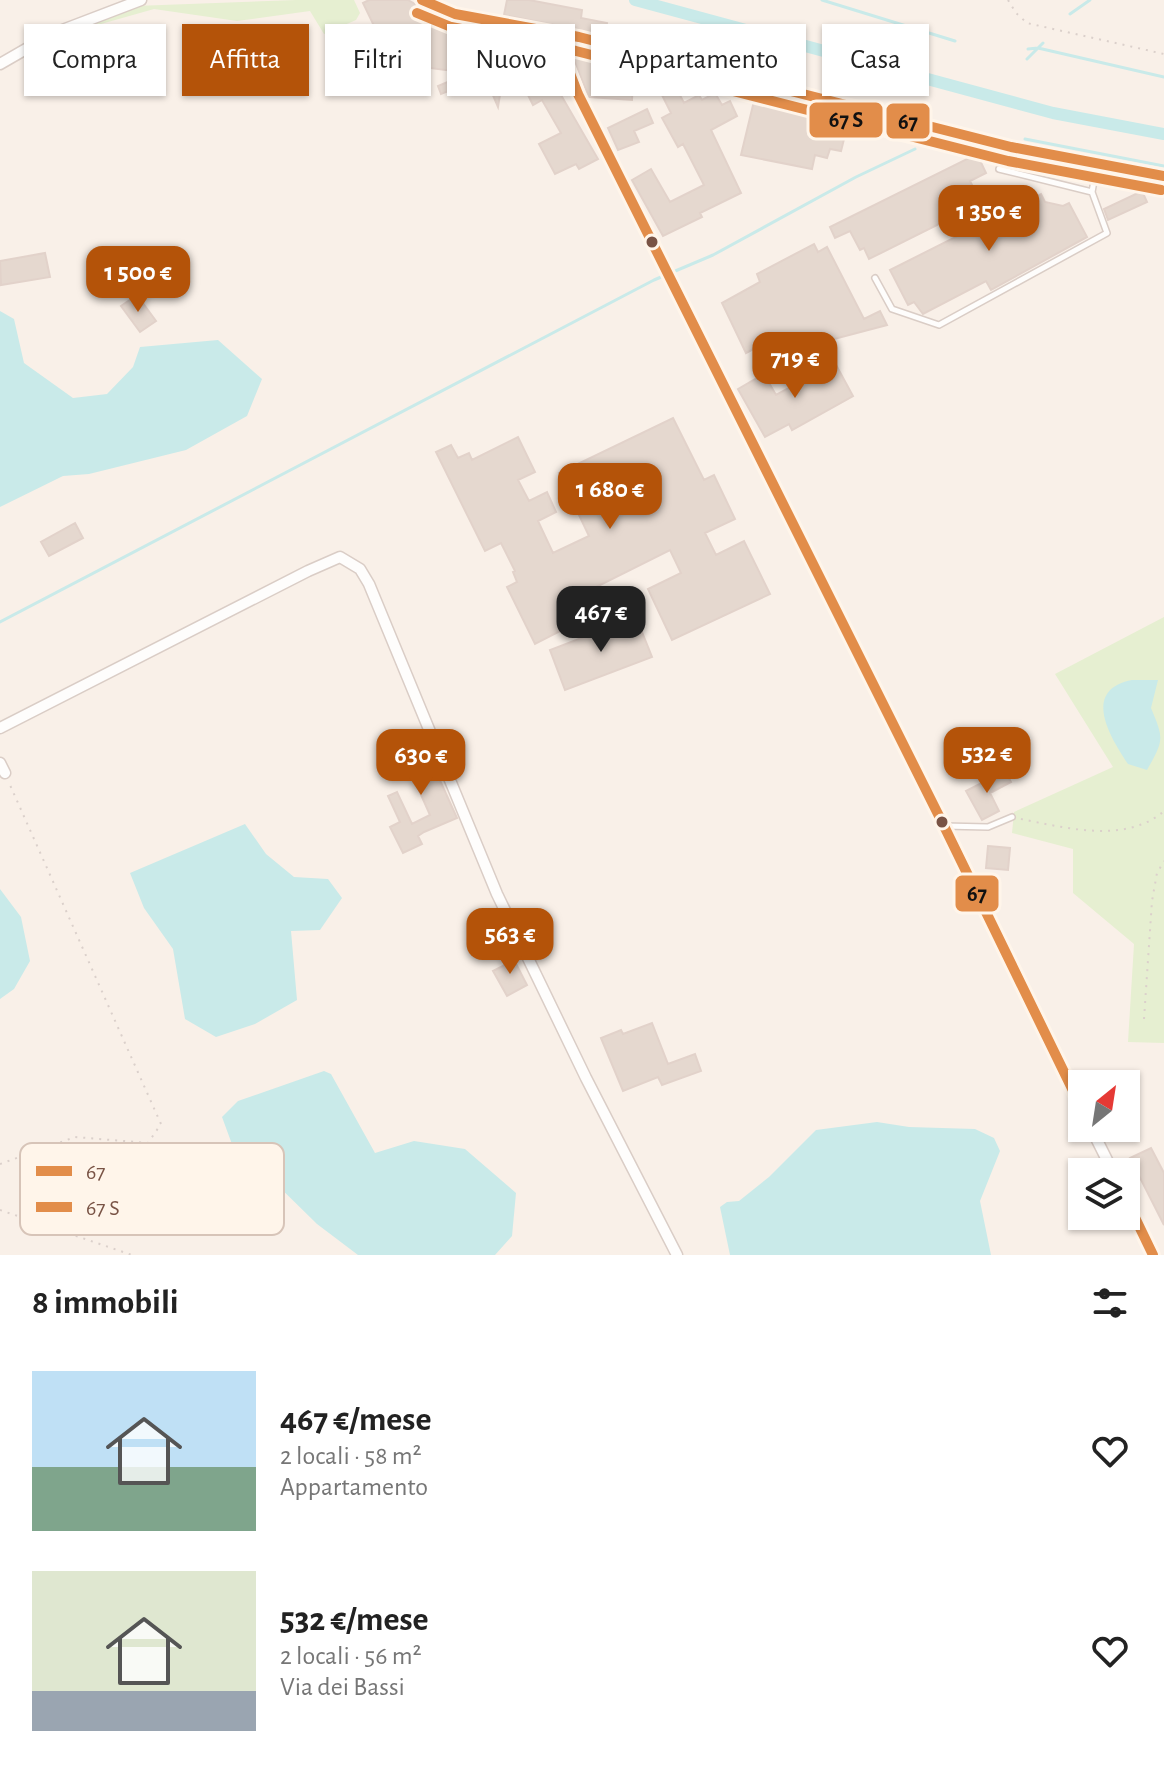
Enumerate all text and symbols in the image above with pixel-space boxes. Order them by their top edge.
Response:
chip: Compra [24,24,166,96]
chip: Affitta [182,24,309,96]
chip: Filtri [325,24,431,96]
chip: Nuovo [447,24,575,96]
chip: Appartamento [591,24,806,96]
chip: Casa [822,24,929,96]
line badge: 67 S [808,101,884,139]
line badge: 67 [885,102,931,140]
text: 67 S [829,109,863,131]
text: 67 [898,111,918,133]
pin: 1 350 € [915,185,1063,253]
text: 1 350 € [956,198,1022,224]
unlabelled marker [644,234,660,250]
pin: 1 500 € [64,246,212,314]
text: 1 500 € [104,259,172,285]
pin: 719 € [739,332,851,400]
text: 719 € [770,345,820,371]
pin: 1 680 € [536,463,684,531]
text: 1 680 € [576,476,644,502]
pin: 467 € [545,586,657,654]
text: 467 € [575,599,627,625]
pin: 532 € [931,727,1043,795]
pin: 630 € [365,729,477,797]
text: 532 € [962,740,1012,766]
text: 630 € [394,742,448,768]
unlabelled marker [934,814,950,830]
line badge: 67 [954,874,1000,913]
text: 67 [967,883,987,905]
pin: 563 € [454,908,566,976]
text: 563 € [484,921,536,947]
north arrow [1068,1070,1140,1142]
map controls [1068,1070,1140,1230]
legend [20,1143,284,1235]
button: layers [1068,1158,1140,1230]
text: 67 [86,1161,106,1183]
text: 67 S [86,1197,120,1219]
icon: filters [1088,1281,1132,1325]
text: 8 immobili [32,1286,179,1320]
icon: home [96,1403,192,1499]
text: 467 €/mese [280,1403,431,1437]
icon: heart [1088,1429,1132,1473]
text: 2 locali · 58 m² [280,1443,422,1469]
text: Appartamento [280,1474,428,1500]
icon: home [96,1603,192,1699]
text: 532 €/mese [280,1603,429,1637]
icon: heart [1088,1629,1132,1673]
text: 2 locali · 56 m² [280,1643,422,1669]
text: Via dei Bassi [280,1674,405,1700]

